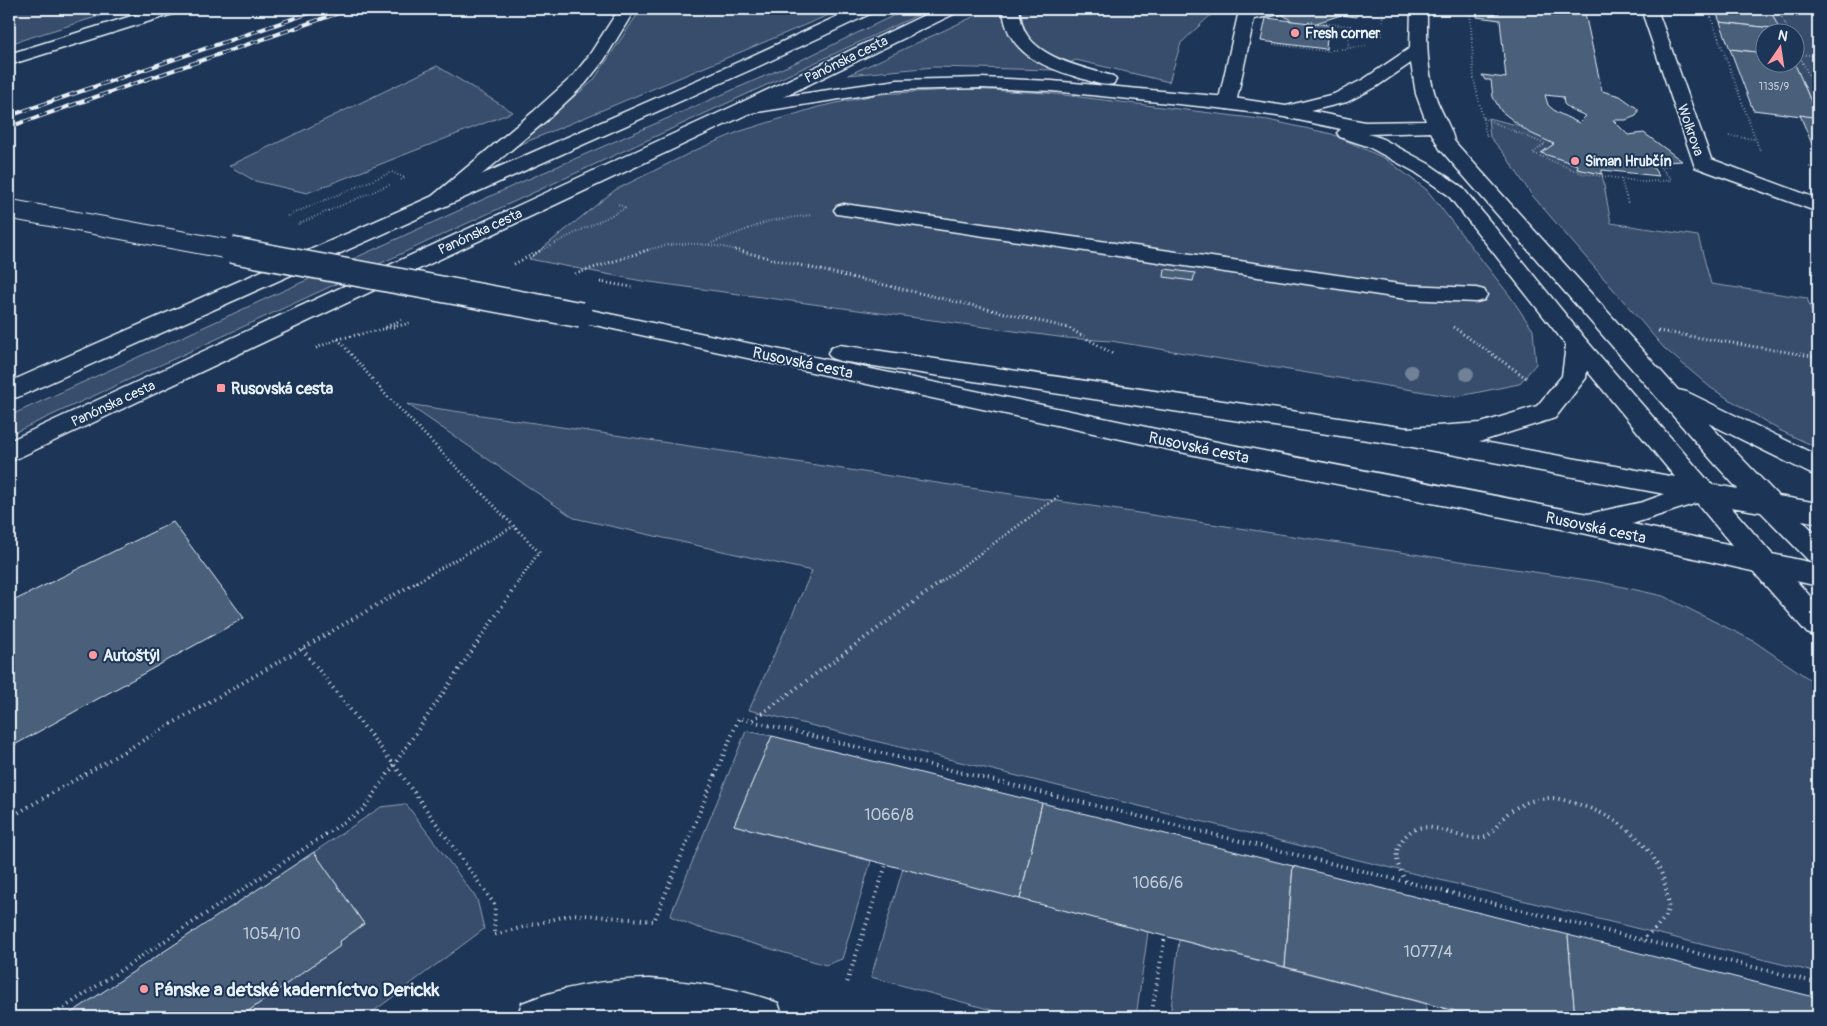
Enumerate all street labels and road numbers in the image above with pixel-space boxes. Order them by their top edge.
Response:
street label: Panónska cesta [802,32,891,87]
street label: Wolkrova [1674,102,1707,158]
street label: Panónska cesta [436,205,525,258]
street label: Rusovská cesta [751,343,855,383]
street label: Panónska cesta [69,377,158,430]
street label: Rusovská cesta [1147,428,1251,468]
street label: Rusovská cesta [1544,508,1648,548]

